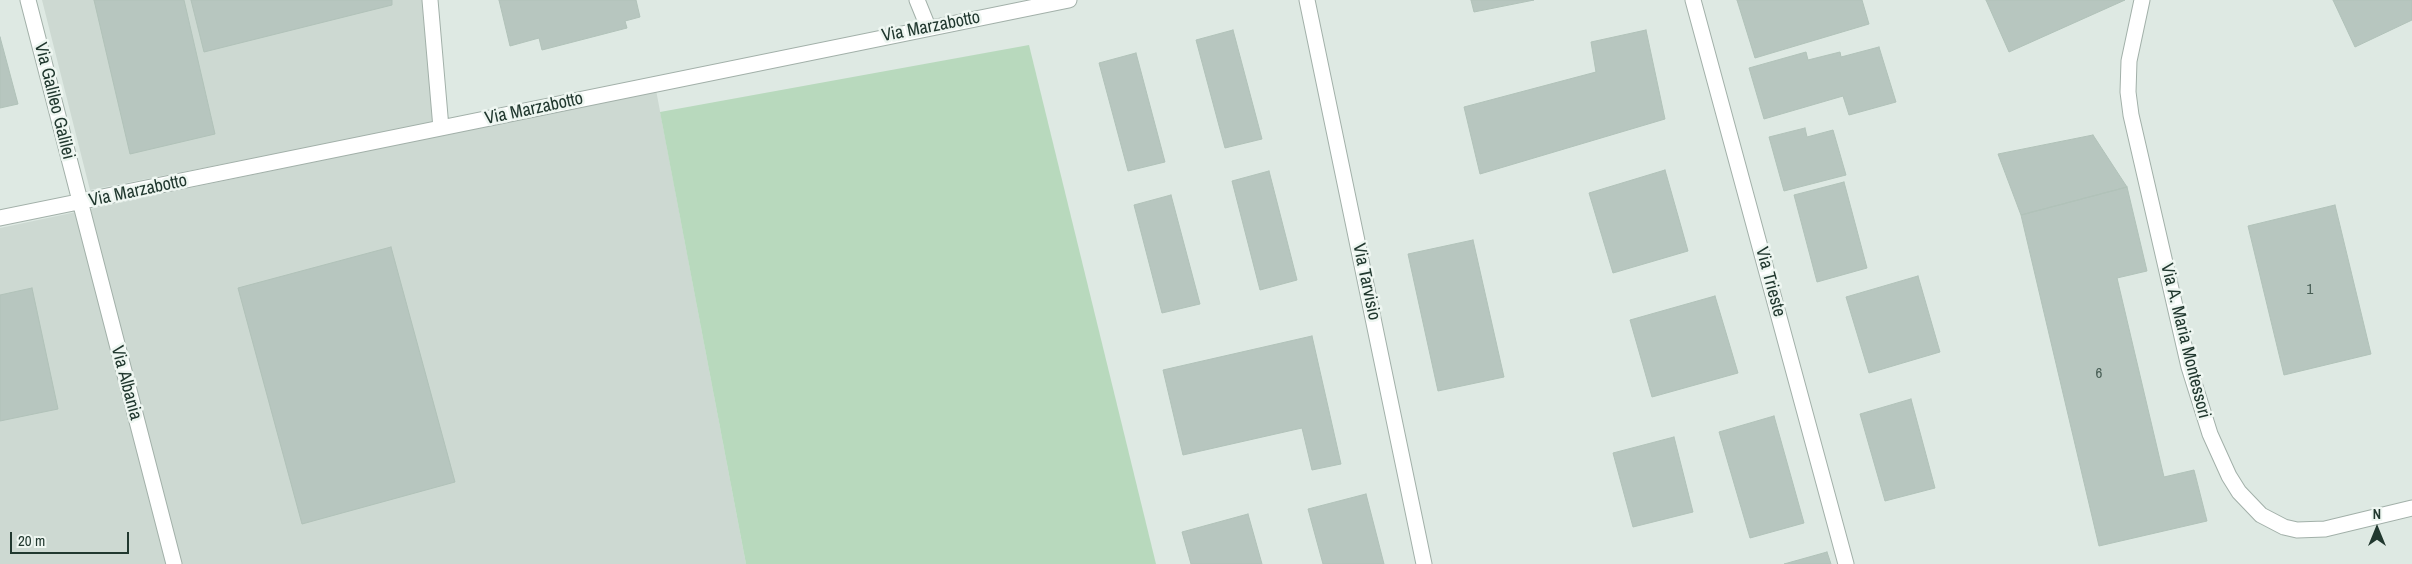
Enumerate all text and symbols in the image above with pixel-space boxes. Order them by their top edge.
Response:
street label: Via Marzabotto [880,7,982,47]
street label: Via Galileo Galilei [29,40,79,162]
street label: Via Marzabotto [483,88,585,130]
street label: Via Marzabotto [87,170,189,212]
street label: Via Tarvisio [1347,242,1385,322]
street label: Via Trieste [1750,245,1790,319]
street label: Via A. Maria Montessori [2155,261,2215,421]
house number: 1 [2307,281,2313,299]
street label: Via Albania [106,343,146,423]
house number: 6 [2096,365,2102,383]
north arrow [2352,504,2402,554]
text: N [2373,505,2381,523]
scale bar [12,522,131,554]
text: 20 m [18,530,45,551]

